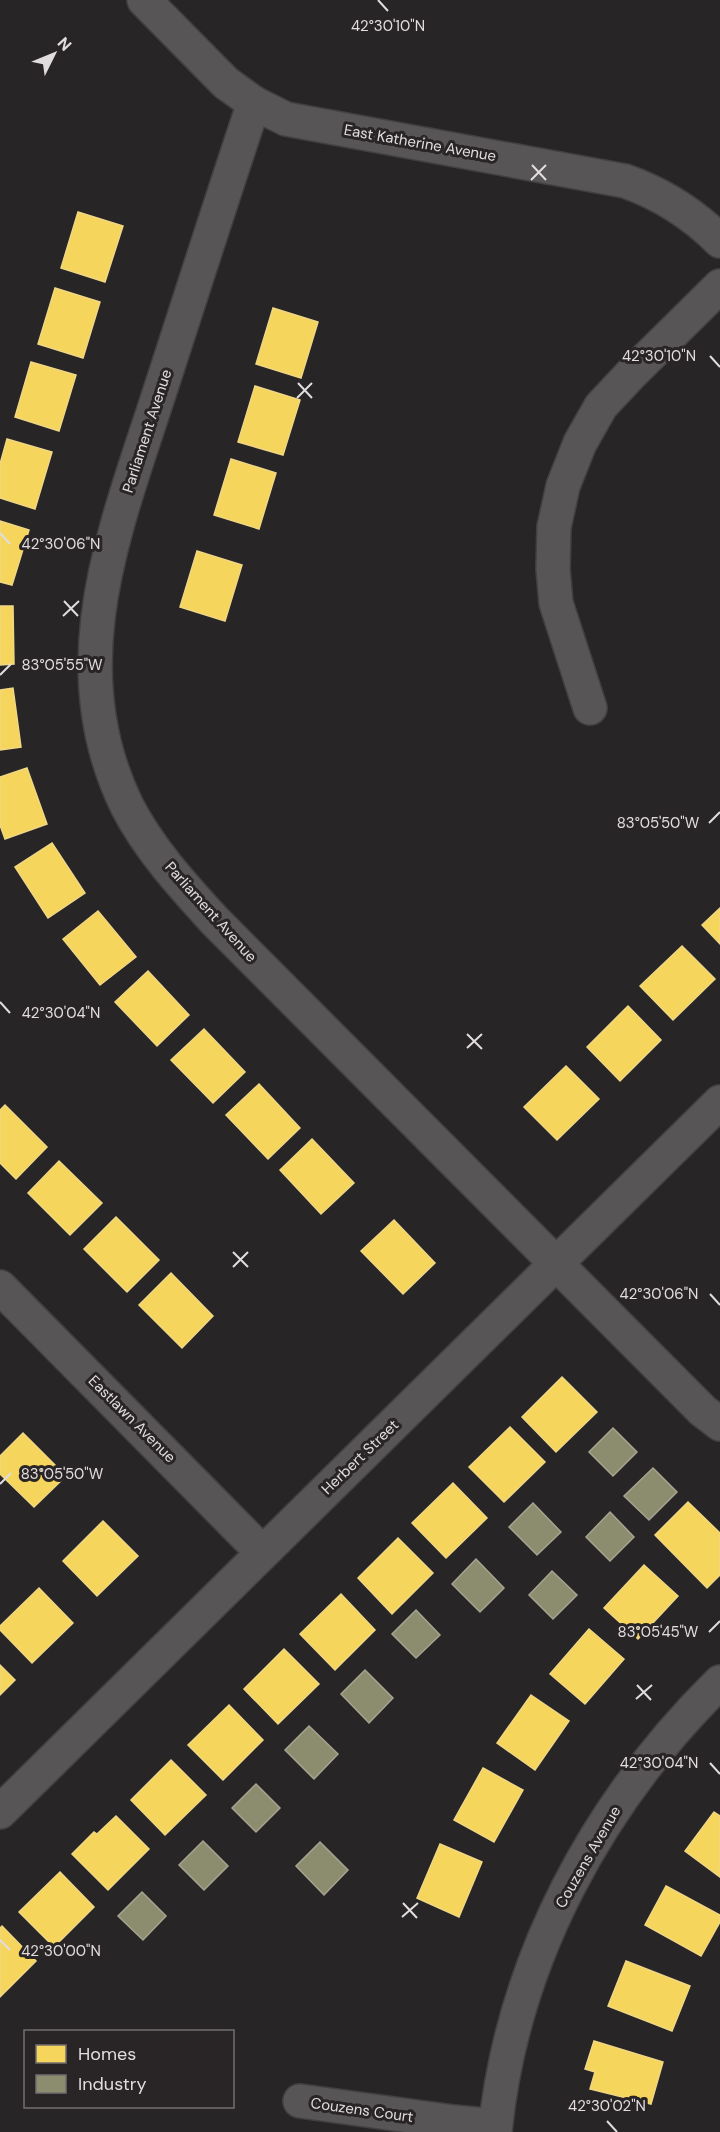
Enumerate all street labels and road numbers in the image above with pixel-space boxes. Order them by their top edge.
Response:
street label: East Katherine Avenue [342,120,498,166]
street label: Parliament Avenue [118,367,176,495]
street label: Parliament Avenue [161,858,261,966]
street label: Eastlawn Avenue [84,1371,180,1467]
street label: Herbert Street [317,1415,403,1499]
street label: Couzens Avenue [551,1802,625,1912]
street label: Couzens Court [309,2093,415,2127]

